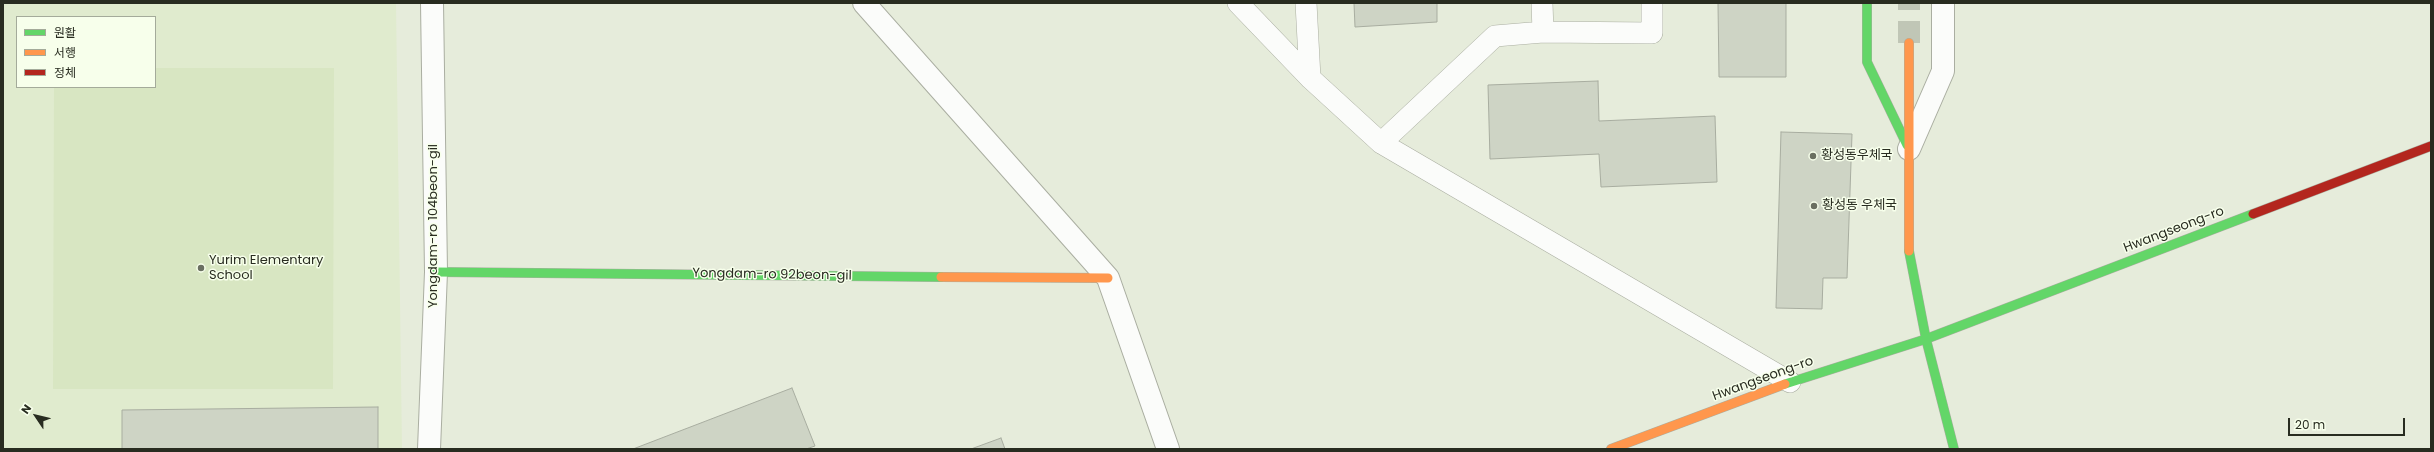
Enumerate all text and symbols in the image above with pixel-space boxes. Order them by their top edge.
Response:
legend [16,16,156,88]
text: 원활 [54,24,76,41]
text: 서행 [54,44,76,61]
text: 정체 [54,64,76,81]
street label: Yongdam-ro 104beon-gil [426,144,442,308]
place label: 황성동우체국 [1821,148,1893,164]
marker: 황성동우체국 [1808,151,1818,161]
place label: 황성동 우체국 [1822,198,1897,214]
marker: 황성동 우체국 [1809,201,1819,211]
street label: Hwangseong-ro [2122,204,2226,256]
place label: Yurim Elementary School [209,253,323,284]
marker: Yurim Elementary School [196,263,206,273]
street label: Yongdam-ro 92beon-gil [692,266,852,284]
street label: Hwangseong-ro [1710,354,1816,404]
north arrow [16,396,56,436]
text: N [17,401,35,417]
scale bar [2290,410,2407,436]
text: 20 m [2295,416,2325,433]

